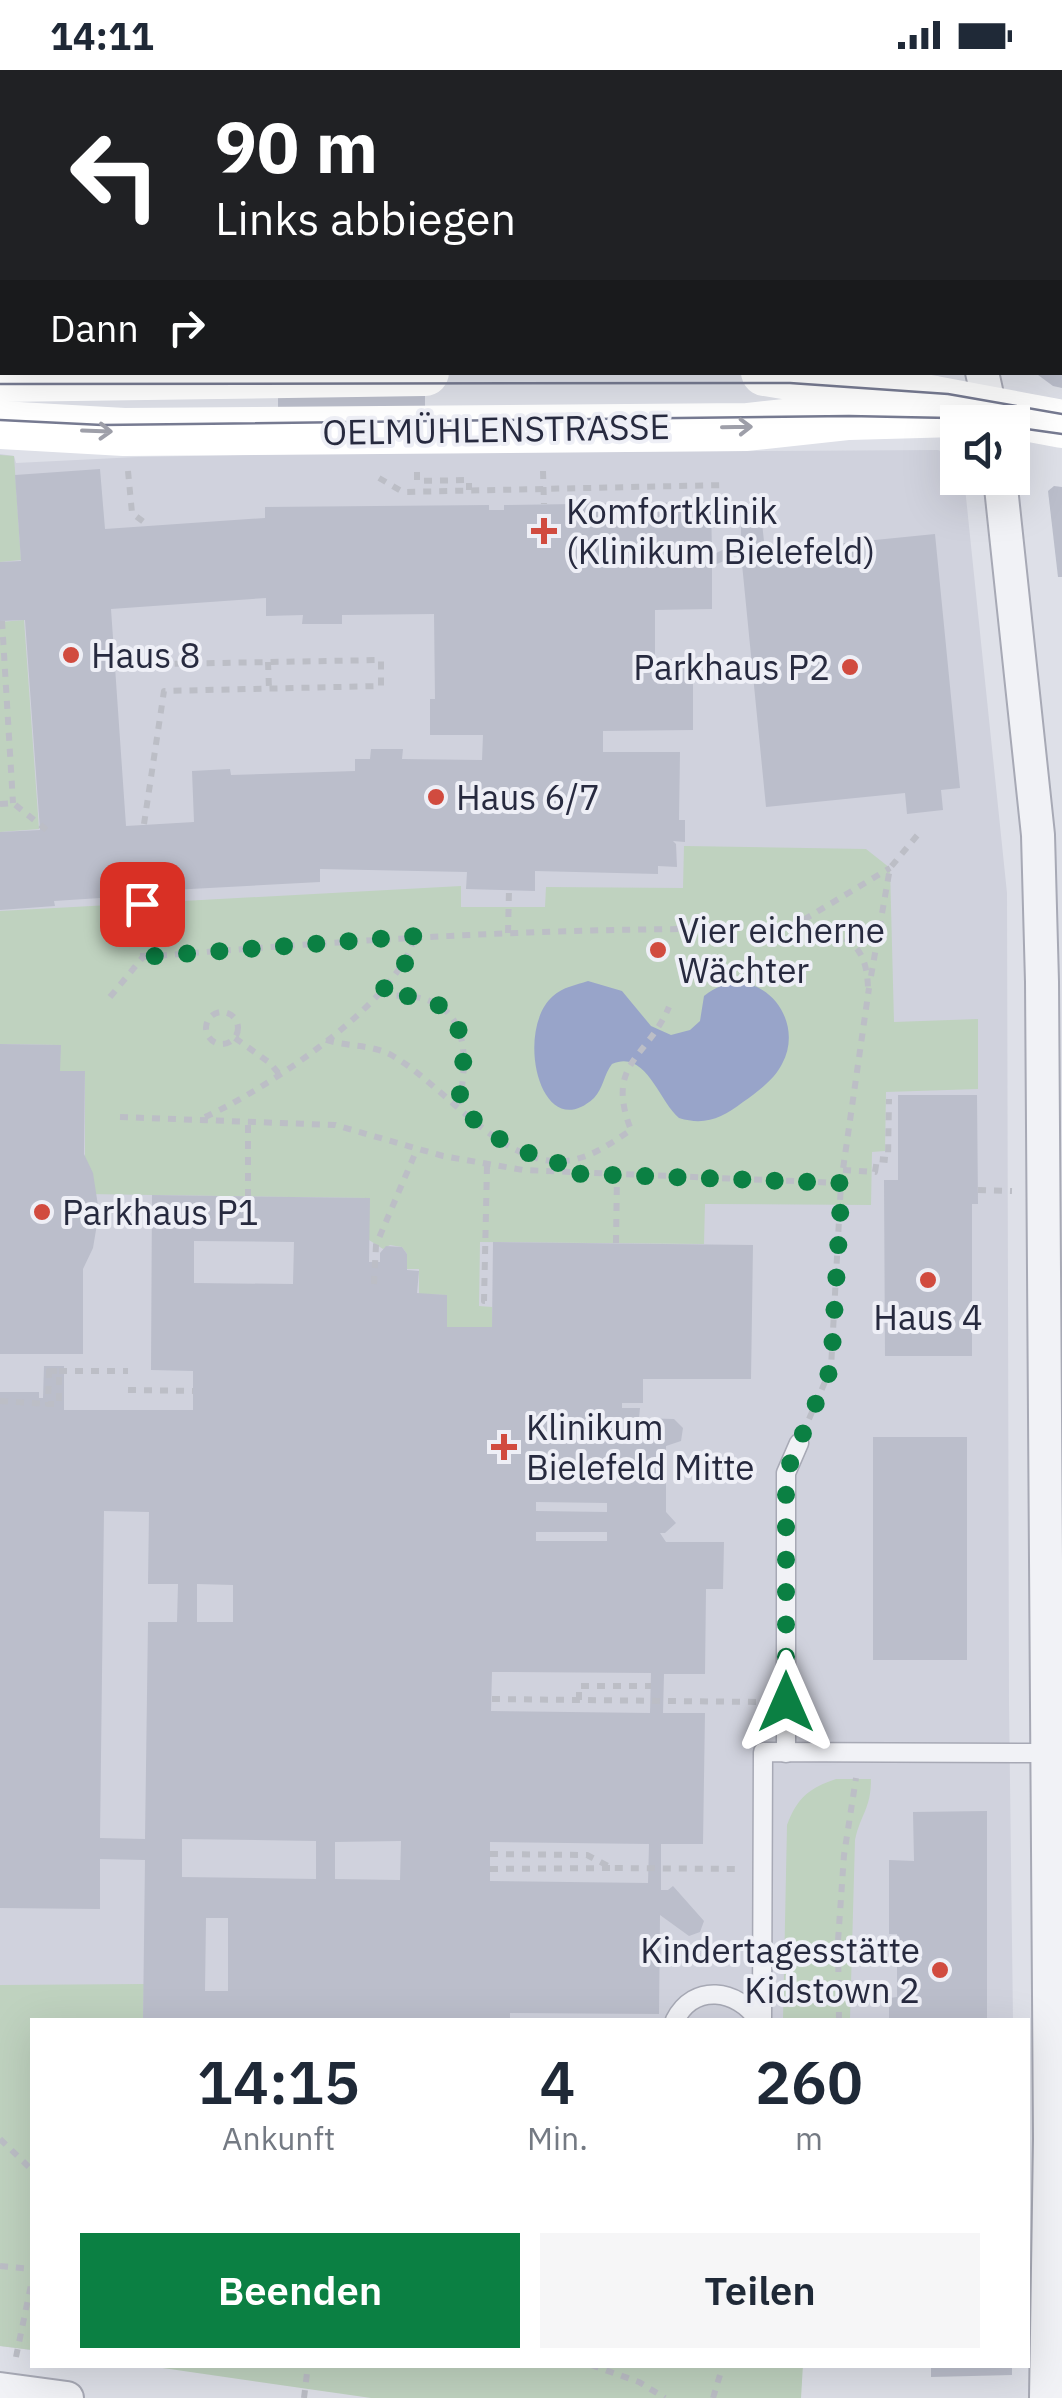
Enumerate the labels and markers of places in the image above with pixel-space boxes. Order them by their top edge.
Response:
place label: Komfortklinik (Klinikum Bielefeld) [566,488,875,574]
marker: Komfortklinik (Klinikum Bielefeld) [531,518,557,544]
place label: Haus 8 [91,632,201,678]
marker: Haus 8 [60,644,82,666]
place label: Parkhaus P2 [633,644,830,690]
marker: Parkhaus P2 [839,656,861,678]
place label: Haus 6/7 [456,774,600,820]
marker: Haus 6/7 [425,786,447,808]
pin [100,862,185,947]
place label: Vier eicherne Wächter [678,907,885,993]
marker: Vier eicherne Wächter [647,939,669,961]
place label: Parkhaus P1 [62,1189,259,1235]
marker: Parkhaus P1 [31,1201,53,1223]
marker: Haus 4 [917,1269,939,1291]
place label: Haus 4 [873,1294,983,1340]
place label: Klinikum Bielefeld Mitte [526,1404,755,1490]
marker: Klinikum Bielefeld Mitte [491,1434,517,1460]
place label: Kindertagesstätte Kidstown 2 [640,1927,920,2013]
marker: Kindertagesstätte Kidstown 2 [929,1959,951,1981]

